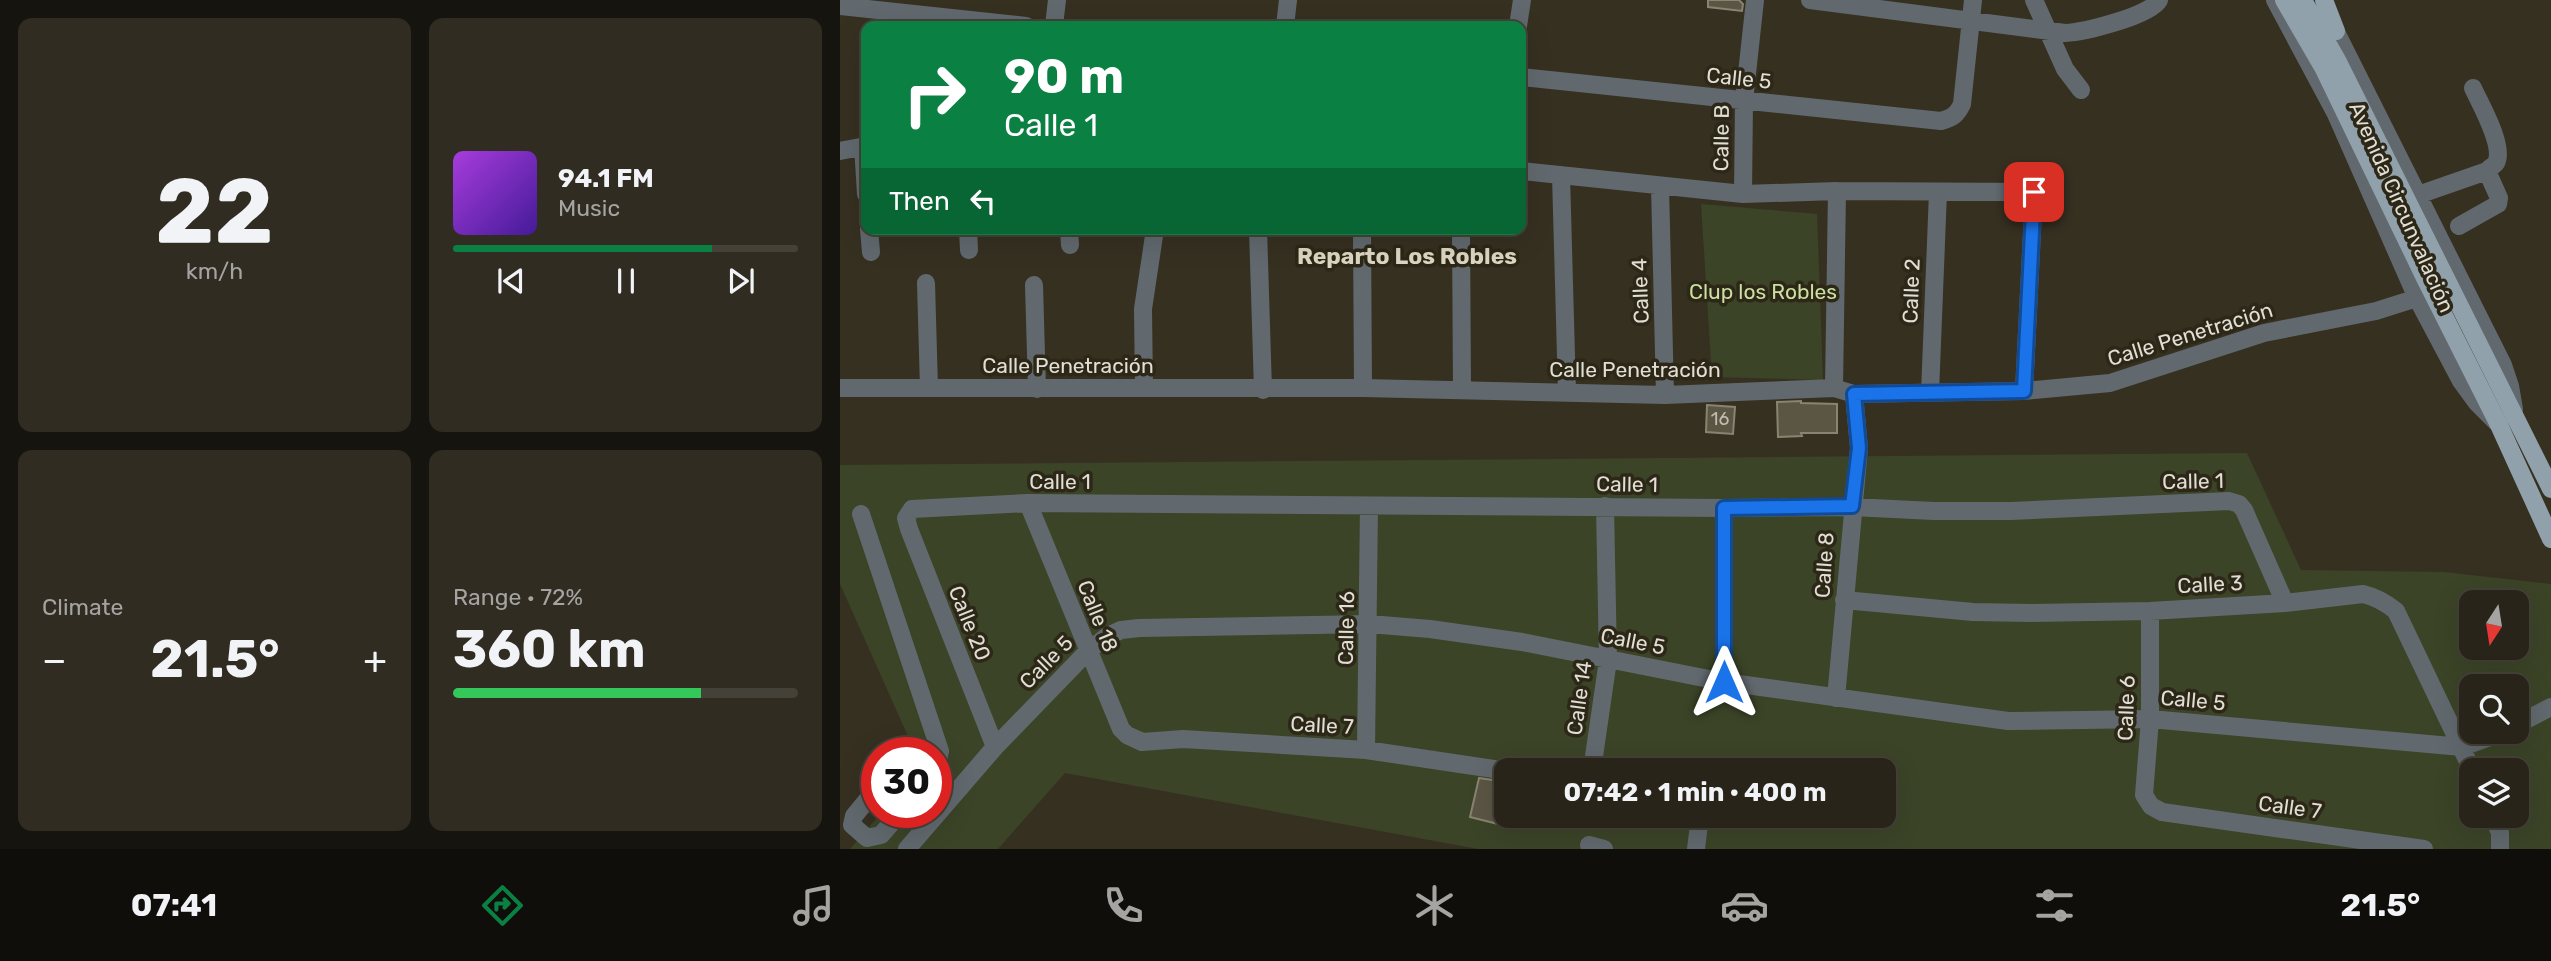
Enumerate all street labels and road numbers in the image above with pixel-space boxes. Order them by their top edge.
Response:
street label: Calle 5 [1705,62,1773,94]
street label: Avenida Circunvalación [2344,98,2460,316]
street label: Calle B [1708,104,1734,172]
street label: Calle 4 [1626,258,1654,324]
street label: Calle 2 [1897,258,1925,324]
street label: Calle Penetración [2104,297,2276,371]
street label: Calle Penetración [982,353,1154,378]
street label: Calle Penetración [1549,357,1721,382]
street label: Calle 1 [2162,468,2224,494]
street label: Calle 1 [1029,469,1091,494]
street label: Calle 1 [1596,471,1658,497]
street label: Calle 8 [1809,531,1839,599]
street label: Calle 3 [2177,570,2243,598]
street label: Calle 18 [1072,577,1124,655]
street label: Calle 20 [944,582,996,664]
street label: Calle 16 [1333,591,1359,665]
street label: Calle 5 [1599,623,1667,659]
street label: Calle 5 [1014,630,1078,694]
street label: Calle 14 [1561,659,1597,737]
street label: Calle 6 [2112,675,2140,741]
street label: Calle 5 [2159,685,2227,715]
street label: Calle 7 [1290,711,1355,739]
street label: Calle 7 [2257,790,2323,824]

